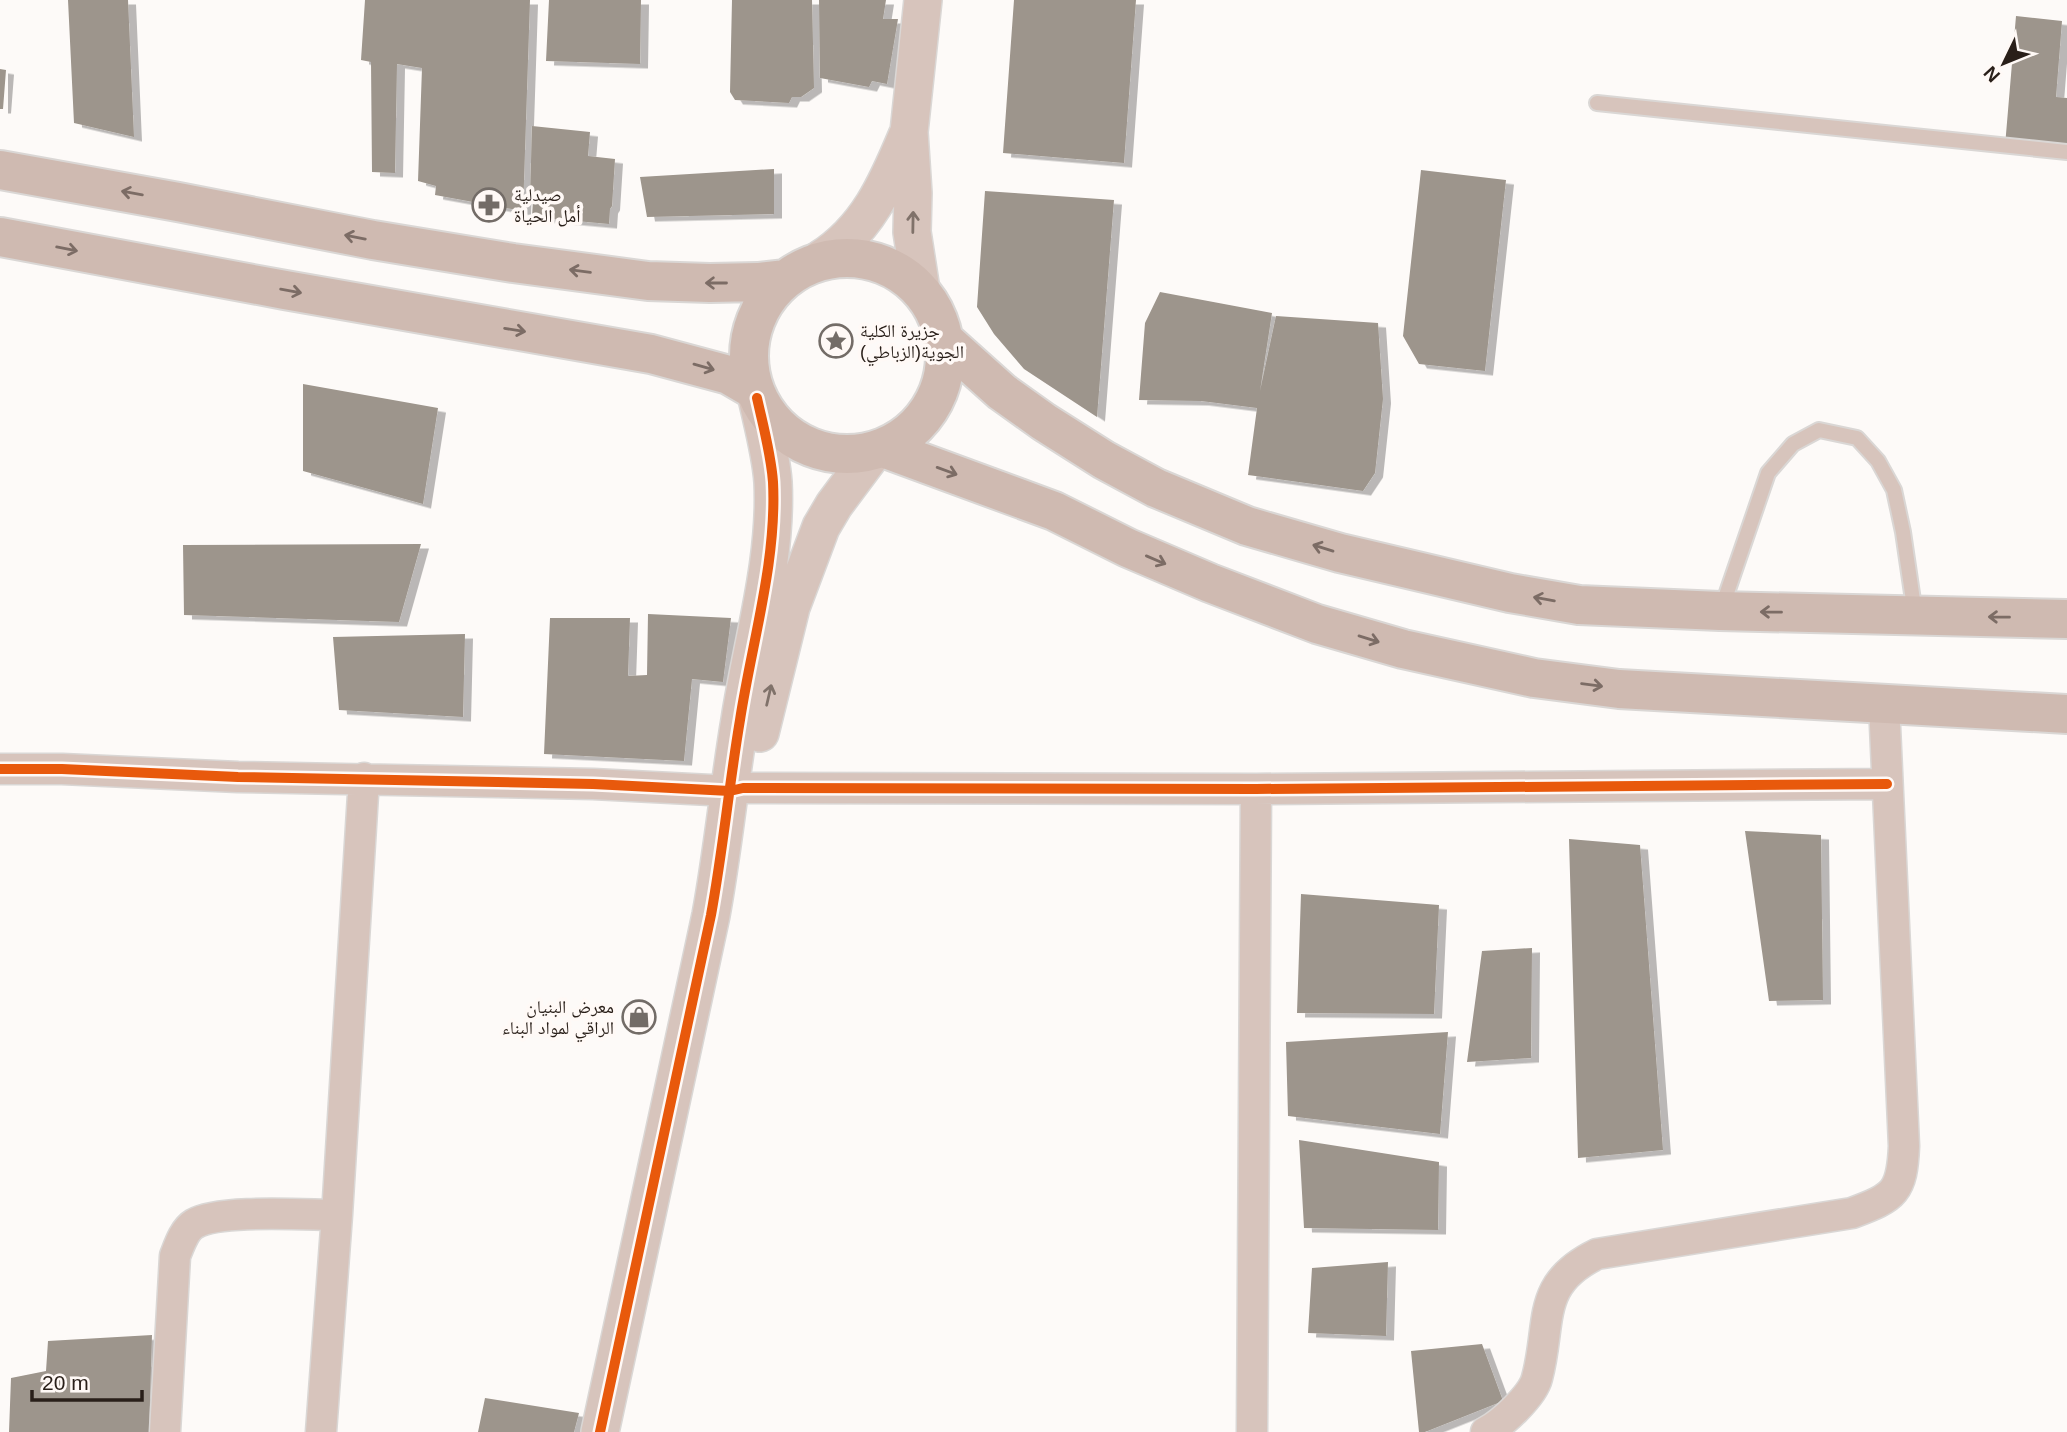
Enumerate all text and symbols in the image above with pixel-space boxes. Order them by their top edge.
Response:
north arrow [1969,28,2039,98]
text: N [1980,62,2004,86]
place label: صيدلية أمل الحياة [514,185,581,227]
one-way arrow [121,186,144,200]
pharmacy icon: صيدلية أمل الحياة [470,186,508,224]
one-way arrow [906,211,920,234]
one-way arrow [344,229,367,243]
one-way arrow [55,243,78,257]
one-way arrow [569,264,592,277]
one-way arrow [705,276,728,290]
one-way arrow [279,285,302,298]
place label: جزيرة الكلية الجوية(الزباطي) [860,321,964,367]
place icon: جزيرة الكلية الجوية(الزباطي) [817,322,855,360]
one-way arrow [503,324,526,337]
one-way arrow [693,362,715,375]
one-way arrow [935,466,957,478]
one-way arrow [1312,541,1334,554]
one-way arrow [1145,554,1167,567]
one-way arrow [1534,592,1556,605]
one-way arrow [1760,606,1783,619]
one-way arrow [1988,611,2011,624]
one-way arrow [1358,634,1380,647]
one-way arrow [1580,679,1603,692]
one-way arrow [763,684,776,707]
place label: معرض البنيان الراقي لمواد البناء [502,997,614,1043]
shop icon: معرض البنيان الراقي لمواد البناء [620,998,658,1036]
scale bar [32,1358,142,1402]
text: 20 m [42,1371,89,1394]

